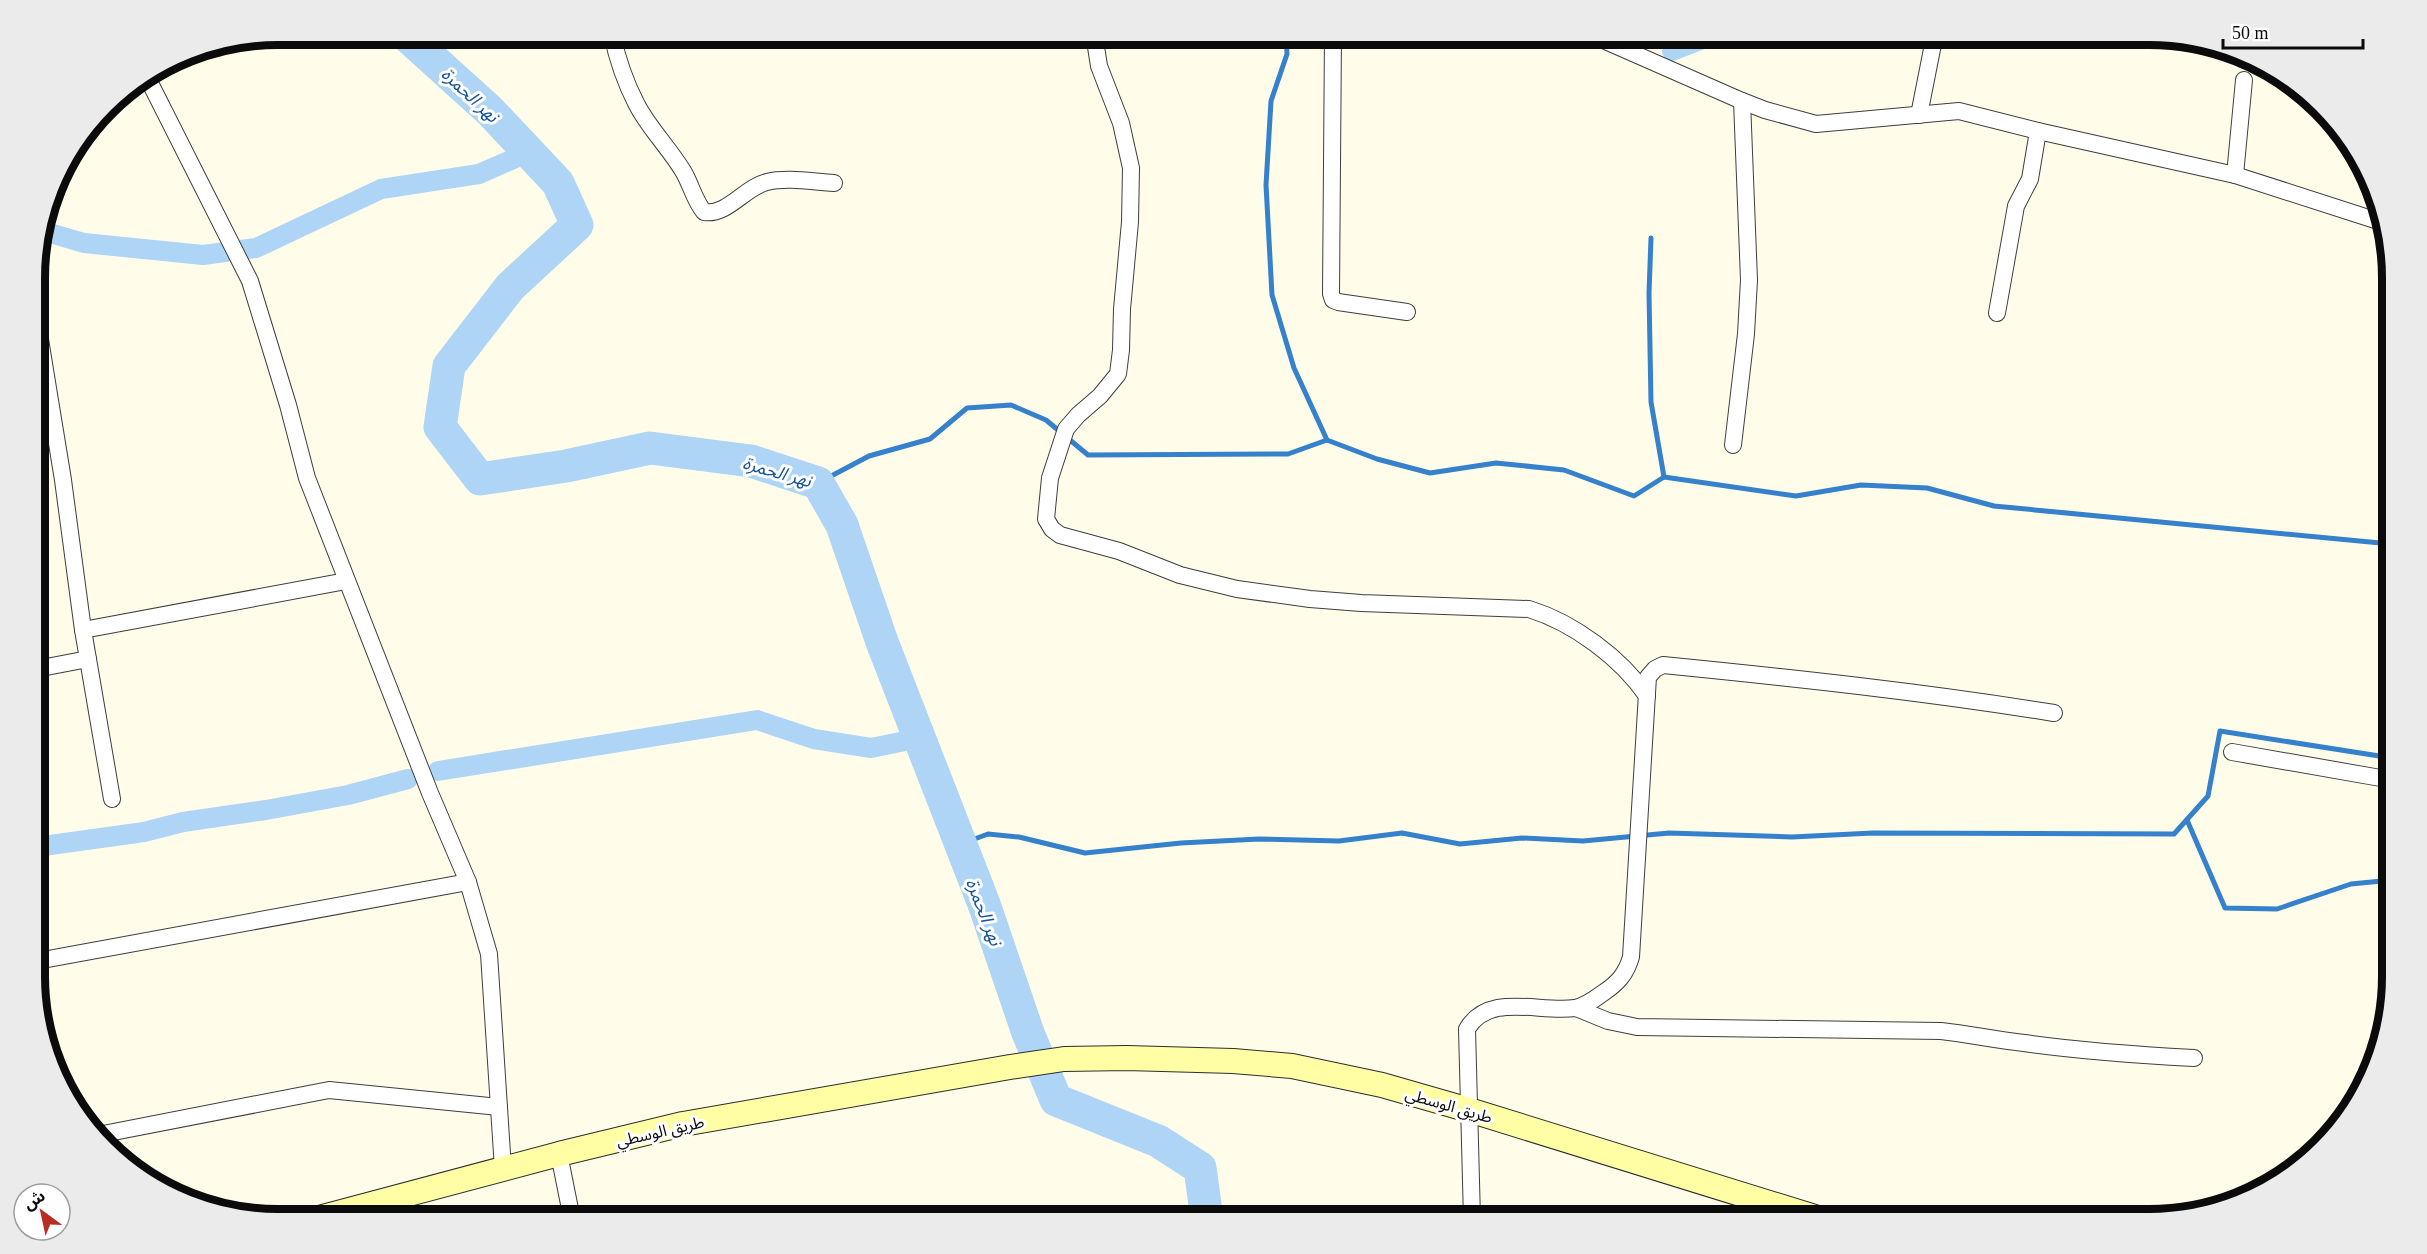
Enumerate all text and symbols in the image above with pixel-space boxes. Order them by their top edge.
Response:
scale bar [2223,12,2362,50]
text: 50 m [2232,23,2269,43]
water label: نهر الحمرة [437,64,504,128]
water label: نهر الحمرة [740,453,815,493]
water label: نهر الحمرة [961,876,1007,951]
street label: طريق الوسطي [1402,1085,1494,1130]
street label: طريق الوسطي [615,1113,707,1153]
north arrow [12,1182,72,1242]
text: ش [20,1187,49,1214]

